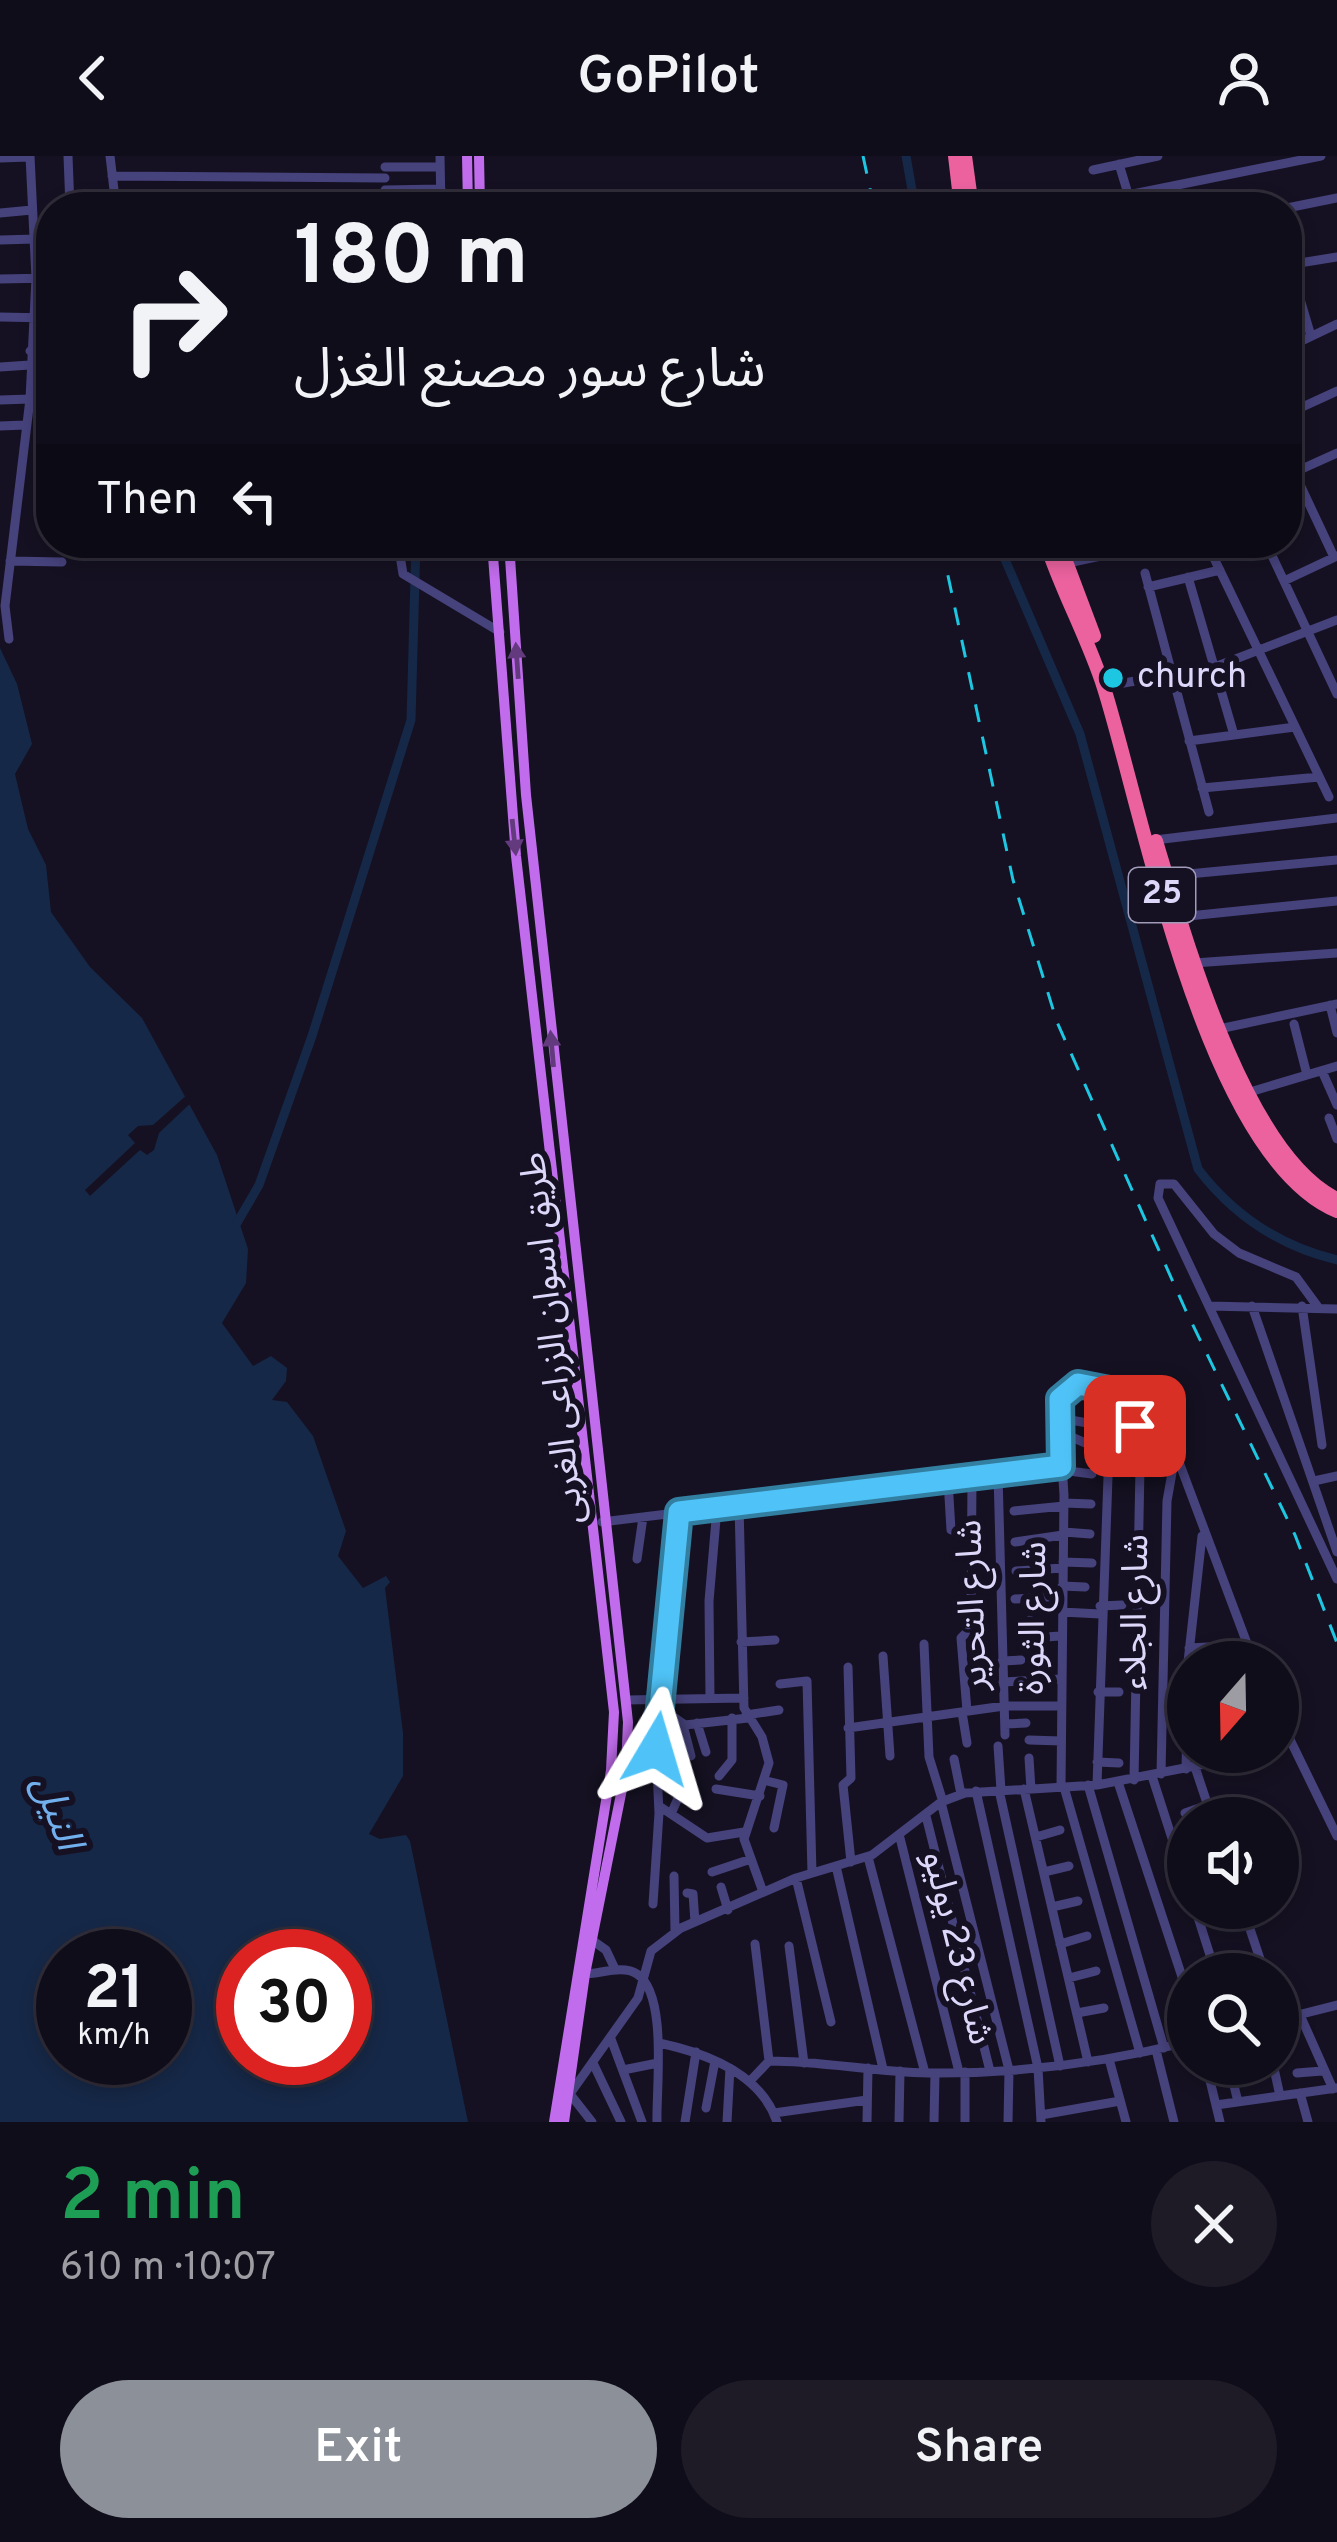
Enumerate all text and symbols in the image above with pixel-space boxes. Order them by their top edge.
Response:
text: GoPilot [577,44,760,113]
icon: back [60,45,126,111]
icon: person [1211,45,1277,111]
text: 180 m [294,208,529,314]
icon: right [96,240,252,396]
text: شارع سور مصنع الغزل [294,338,766,407]
icon: left [222,468,288,534]
text: Then [96,473,198,530]
one-way arrow [508,642,527,679]
place label: church [1137,655,1247,701]
marker: church [1100,665,1126,691]
one-way arrow [505,819,524,856]
road number: 25 [1129,868,1195,922]
one-way arrow [543,1030,562,1067]
street label: طريق اسوان الزراعى الغربى [512,1150,596,1526]
pin [1084,1375,1186,1477]
icon: arrive [1102,1393,1168,1459]
street label: شارع التحرير [948,1519,1000,1692]
street label: شارع الجلاء [1113,1534,1161,1690]
street label: شارع الثورة [1011,1541,1059,1695]
north arrow [1167,1641,1299,1773]
map controls [1167,1641,1299,2085]
position arrow [593,1686,719,1812]
water label: النيل [19,1769,93,1861]
button: sound [1167,1797,1299,1929]
street label: شارع 23 يوليو [910,1846,1002,2050]
speed limit sign: 30 [216,1929,372,2085]
button: search [1167,1953,1299,2085]
text: 21 [84,1954,144,2030]
text: km/h [78,2018,150,2055]
text: 2 min [60,2154,246,2246]
button: close [1151,2161,1277,2287]
text: 610 m · 10:07 [60,2245,276,2294]
button: Exit [60,2380,657,2518]
button: Share [681,2380,1277,2518]

